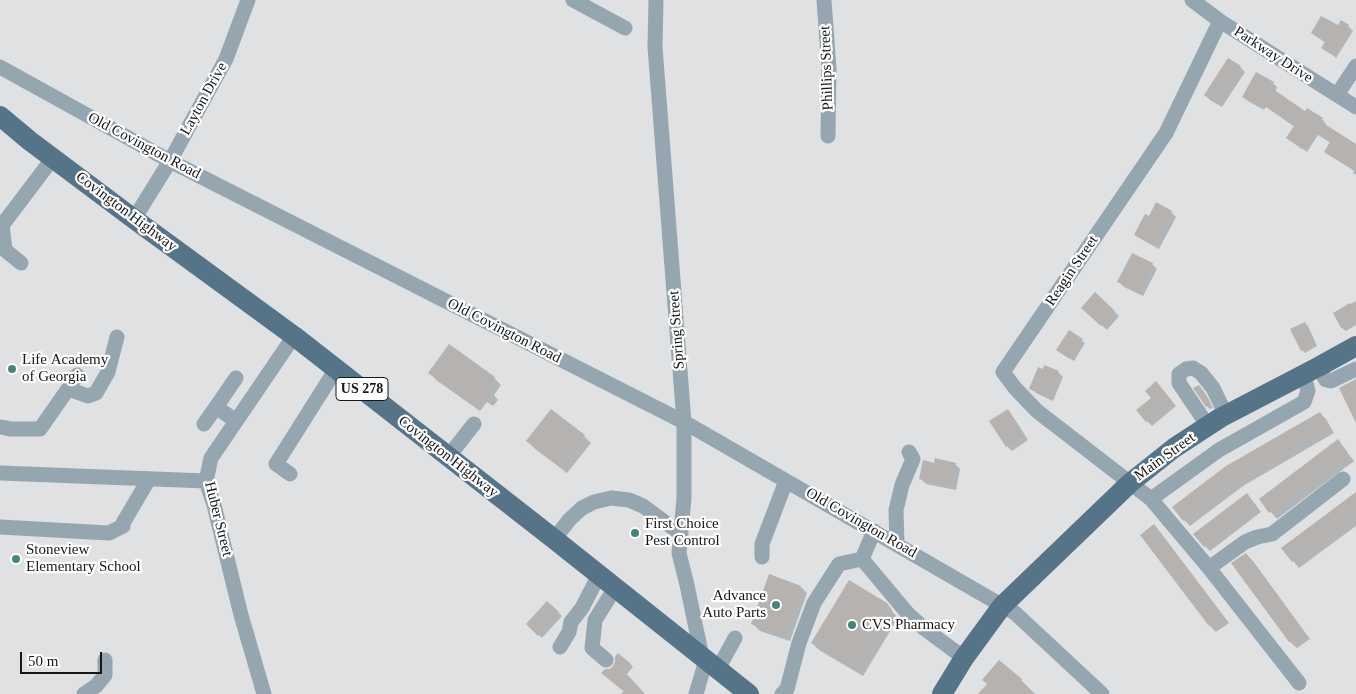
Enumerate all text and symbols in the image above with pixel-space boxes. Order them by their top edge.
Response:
street label: Parkway Drive [1230,23,1316,87]
street label: Phillips Street [817,25,837,111]
street label: Layton Drive [177,59,231,139]
street label: Old Covington Road [85,109,203,183]
street label: Covington Highway [72,168,180,256]
street label: Reagin Street [1042,232,1102,310]
street label: Spring Street [665,290,689,370]
street label: Old Covington Road [444,295,564,367]
place label: Life Academy of Georgia [22,351,108,386]
marker: Life Academy of Georgia [6,363,18,375]
road number: US 278 [336,378,388,400]
street label: Covington Highway [394,412,502,502]
street label: Main Street [1131,429,1199,485]
street label: Huber Street [200,480,236,558]
street label: Old Covington Road [802,484,920,562]
place label: First Choice Pest Control [645,515,720,550]
marker: First Choice Pest Control [629,527,641,539]
place label: Stoneview Elementary School [26,541,141,576]
marker: Stoneview Elementary School [10,553,22,565]
place label: Advance Auto Parts [702,587,766,622]
marker: Advance Auto Parts [770,599,782,611]
place label: CVS Pharmacy [862,616,955,634]
marker: CVS Pharmacy [846,619,858,631]
scale bar [22,642,105,674]
text: 50 m [28,653,58,669]

